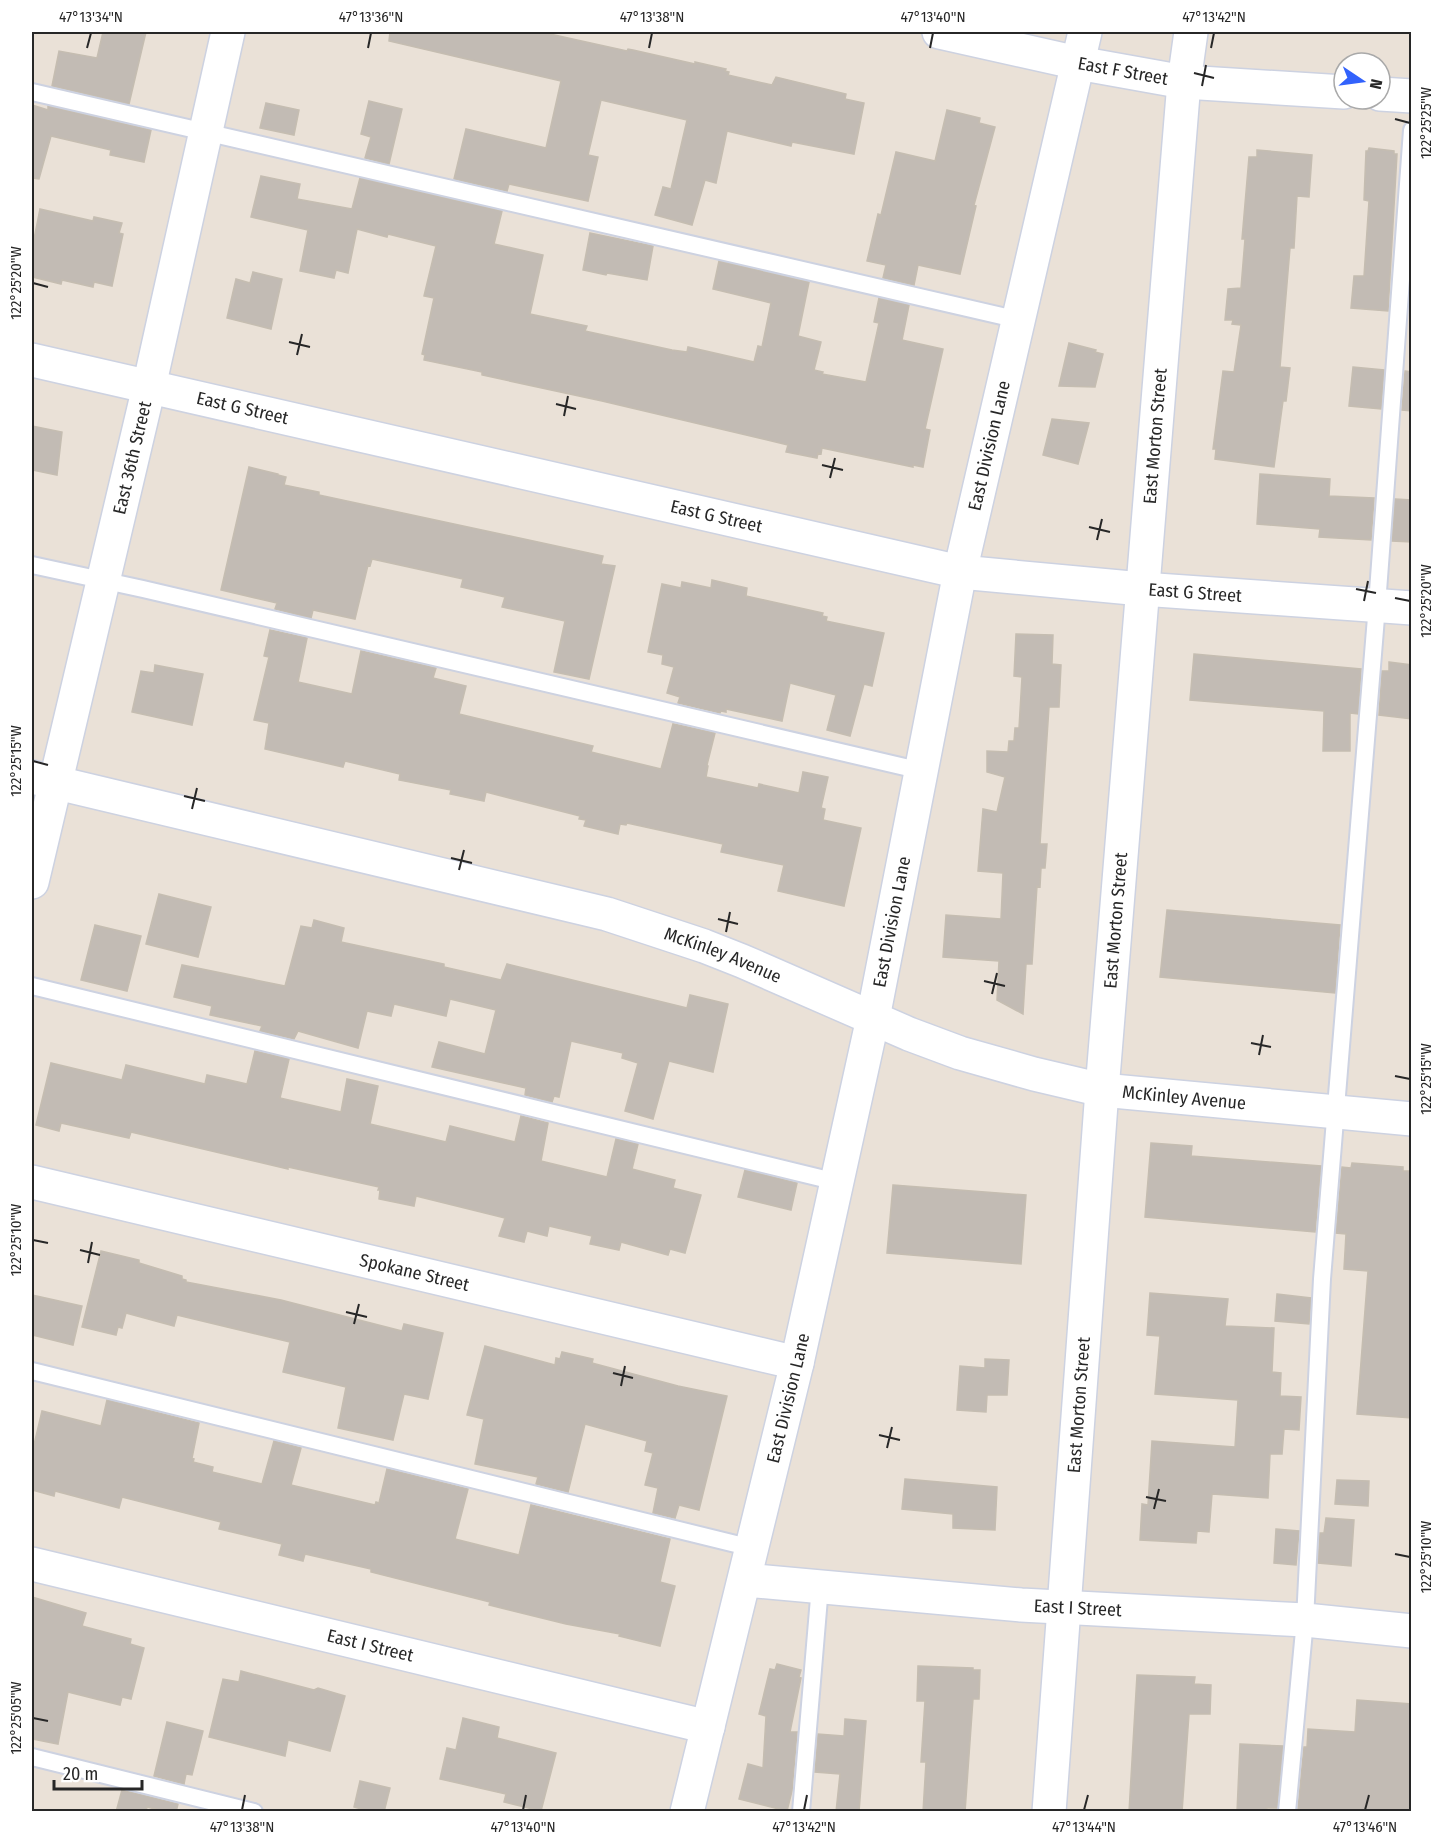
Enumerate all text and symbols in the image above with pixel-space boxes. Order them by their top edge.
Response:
text: 47°13'34"N [59,8,123,26]
text: 47°13'36"N [339,8,403,26]
text: 47°13'38"N [620,8,684,26]
text: 47°13'40"N [901,8,965,26]
text: 47°13'42"N [1182,8,1246,26]
north arrow [1332,51,1392,111]
street label: East F Street [1076,52,1170,90]
text: N [1366,77,1386,91]
text: 122°25'25"W [1417,87,1435,159]
text: 122°25'20"W [7,246,25,320]
street label: East Morton Street [1139,367,1172,505]
street label: East Division Lane [964,378,1015,513]
street label: East G Street [194,387,291,429]
street label: East 36th Street [108,399,156,517]
street label: East G Street [668,495,765,538]
text: 122°25'20"W [1417,564,1435,638]
street label: East G Street [1148,578,1243,607]
text: 122°25'15"W [7,725,25,797]
street label: East Morton Street [1099,851,1132,989]
street label: East Division Lane [868,854,915,989]
street label: McKinley Avenue [661,923,785,988]
text: 122°25'15"W [1417,1043,1435,1115]
street label: McKinley Avenue [1121,1081,1247,1114]
text: 122°25'10"W [7,1204,25,1276]
street label: Spokane Street [357,1249,472,1296]
street label: East Division Lane [762,1331,814,1465]
street label: East Morton Street [1063,1336,1095,1474]
text: 122°25'10"W [1417,1521,1435,1593]
street label: East I Street [1033,1595,1122,1621]
street label: East I Street [325,1625,416,1667]
text: 122°25'05"W [7,1681,25,1755]
scale bar [54,1753,142,1791]
text: 20 m [63,1763,98,1785]
text: 47°13'38"N [210,1818,274,1836]
text: 47°13'40"N [491,1818,555,1836]
text: 47°13'42"N [772,1818,836,1836]
text: 47°13'44"N [1052,1818,1116,1836]
text: 47°13'46"N [1333,1818,1397,1836]

